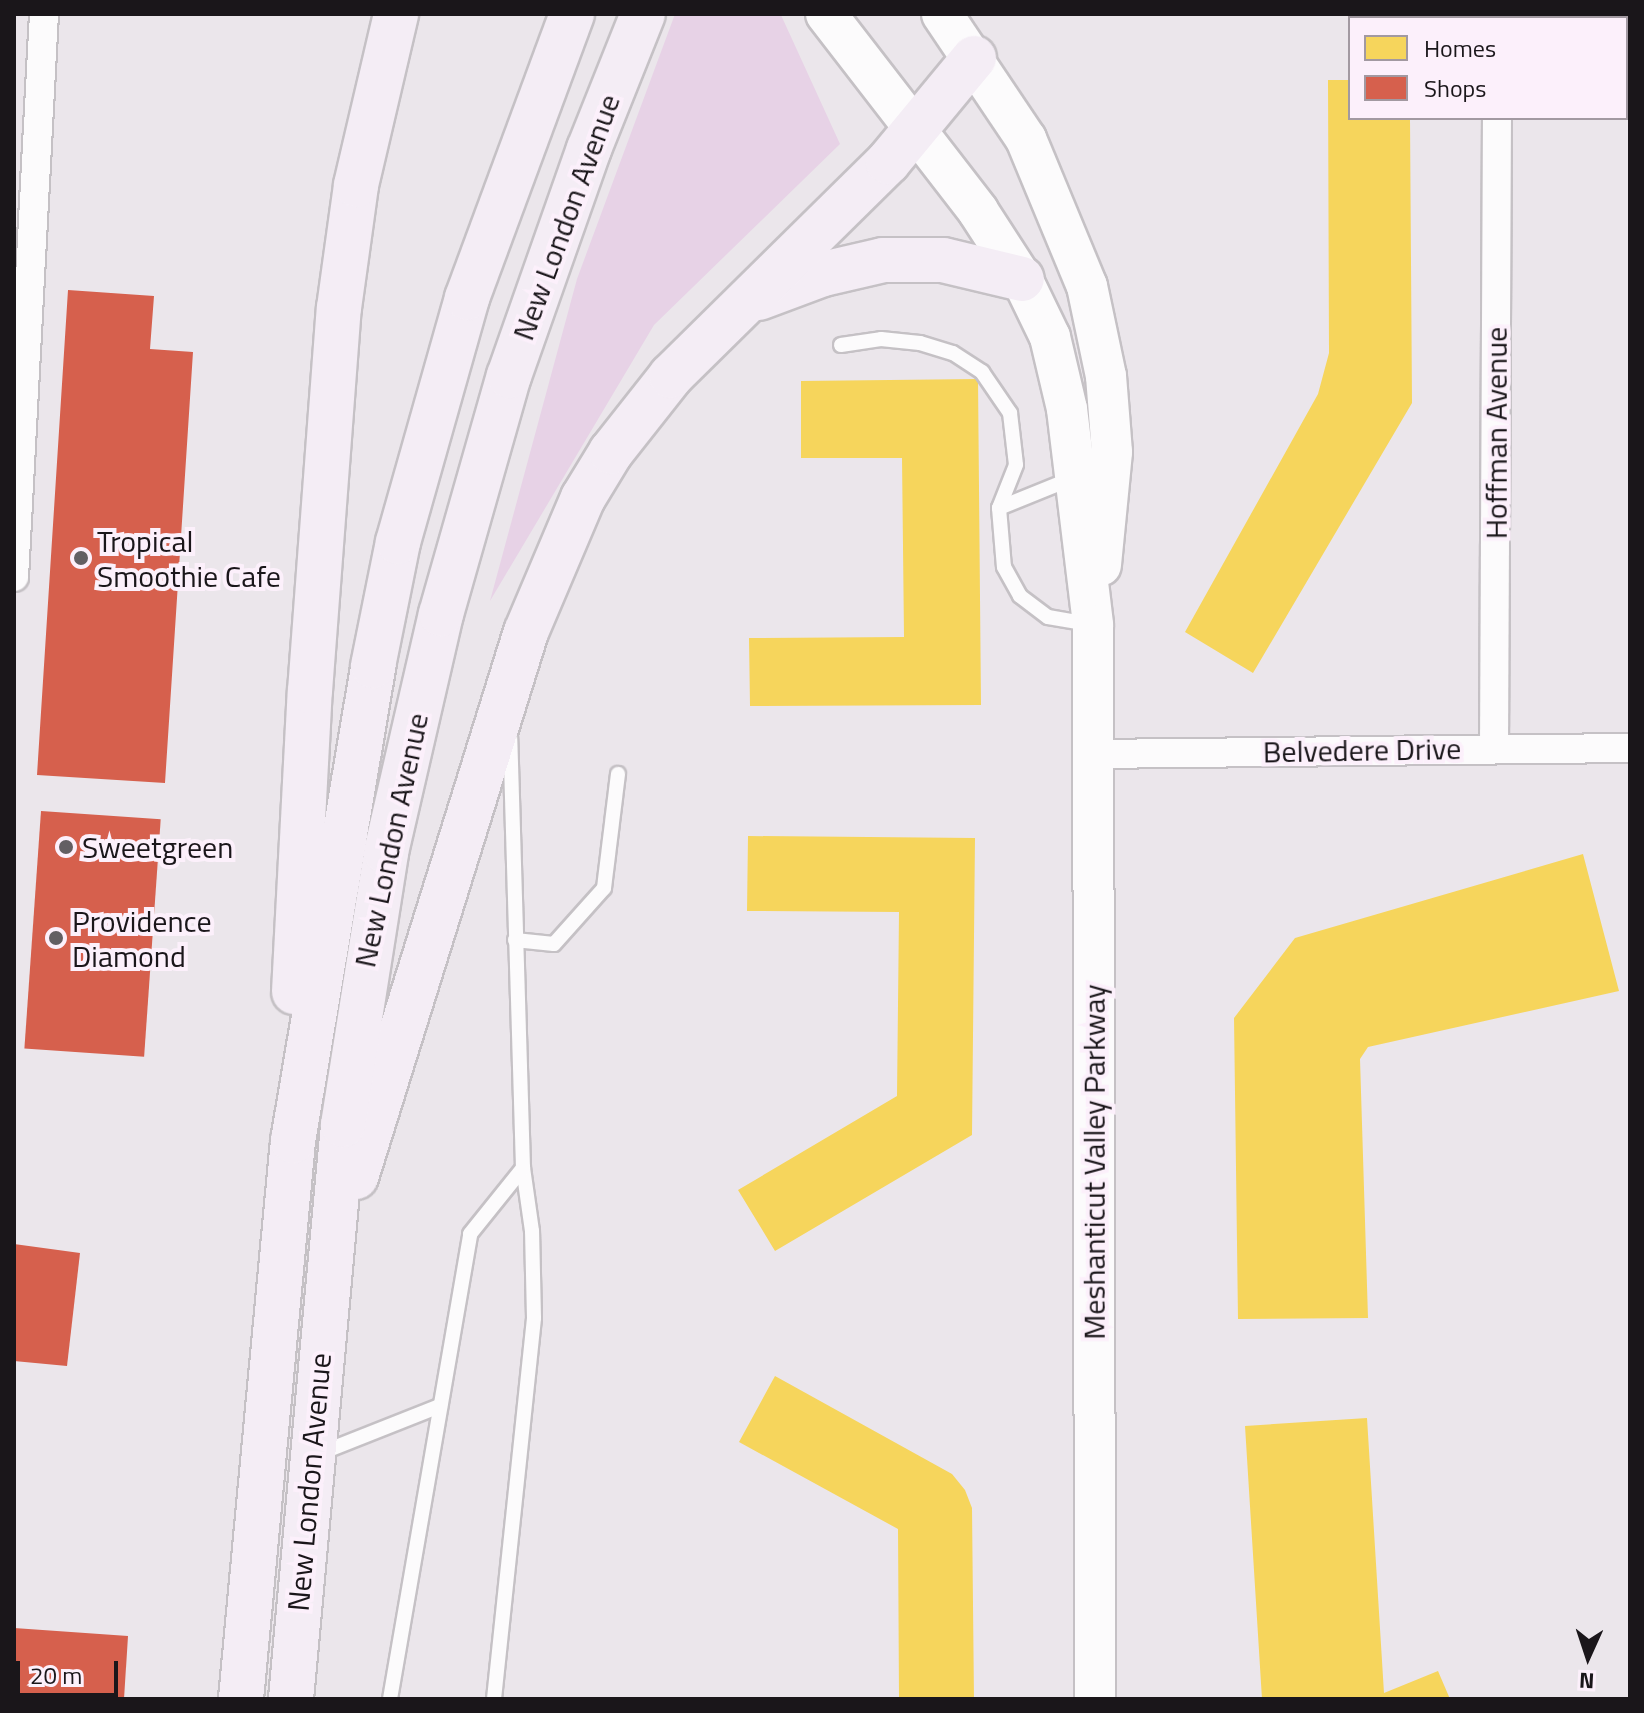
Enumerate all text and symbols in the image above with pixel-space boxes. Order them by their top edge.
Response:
legend [1348,16,1628,120]
text: Homes [1424,30,1496,66]
text: Shops [1424,70,1486,106]
street label: New London Avenue [505,89,627,345]
street label: Hoffman Avenue [1478,327,1514,539]
place label: Tropical Smoothie Cafe [97,523,281,594]
marker: Tropical Smoothie Cafe [72,549,90,567]
street label: New London Avenue [346,710,436,970]
street label: Belvedere Drive [1263,730,1461,770]
place label: Sweetgreen [82,829,233,865]
marker: Sweetgreen [57,838,75,856]
place label: Providence Diamond [72,903,212,974]
marker: Providence Diamond [47,929,65,947]
street label: Meshanticut Valley Parkway [1076,984,1112,1340]
street label: New London Avenue [280,1351,338,1613]
north arrow [1548,1617,1628,1697]
scale bar [20,1645,122,1695]
text: 20 m [30,1657,82,1693]
text: N [1578,1664,1595,1698]

